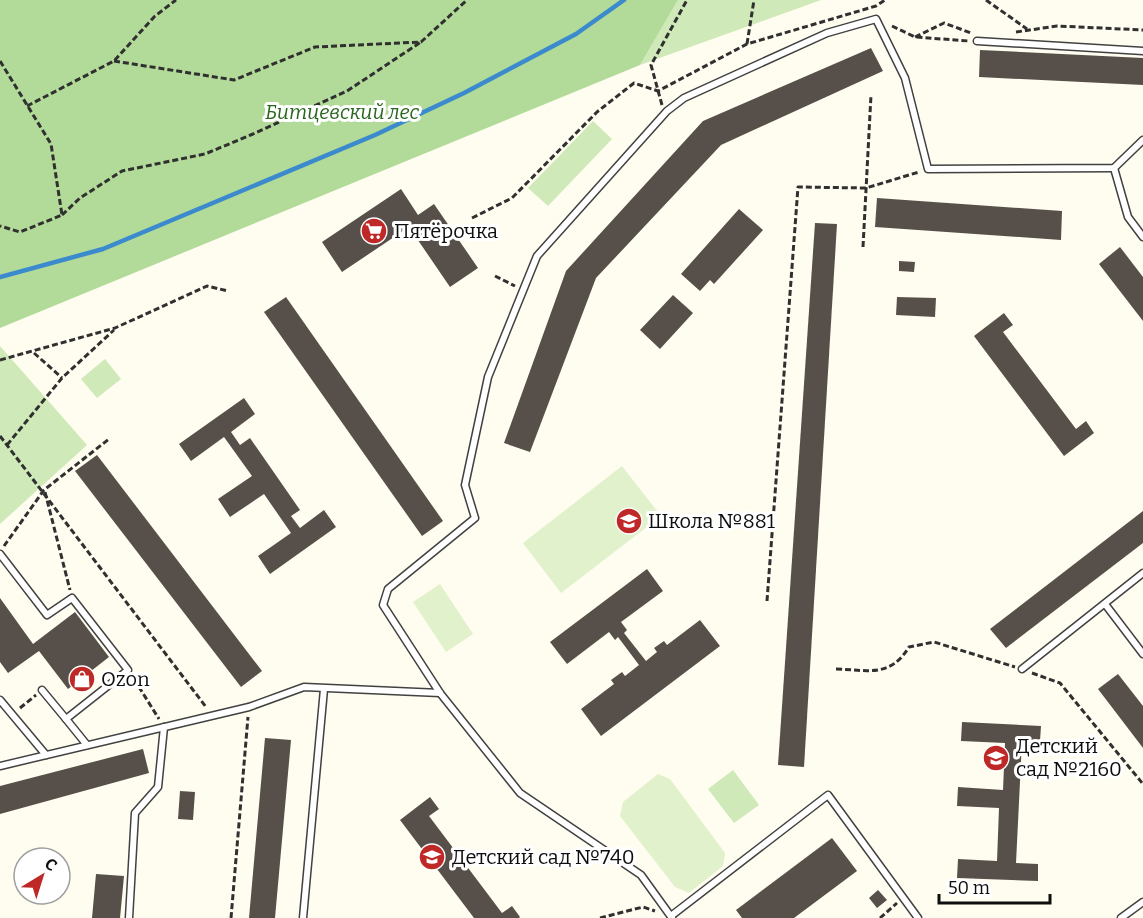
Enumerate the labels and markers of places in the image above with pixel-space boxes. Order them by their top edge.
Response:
supermarket icon: Пятёрочка [359,216,389,246]
place label: Пятёрочка [394,219,498,243]
school or university icon: Школа №881 [614,506,644,536]
place label: Школа №881 [648,509,775,533]
shop icon: Ozon [67,664,97,694]
place label: Ozon [101,667,150,691]
place label: Детский сад №2160 [1016,734,1122,781]
school or university icon: Детский сад №2160 [981,743,1011,773]
school or university icon: Детский сад №740 [417,842,447,872]
place label: Детский сад №740 [452,845,635,869]

